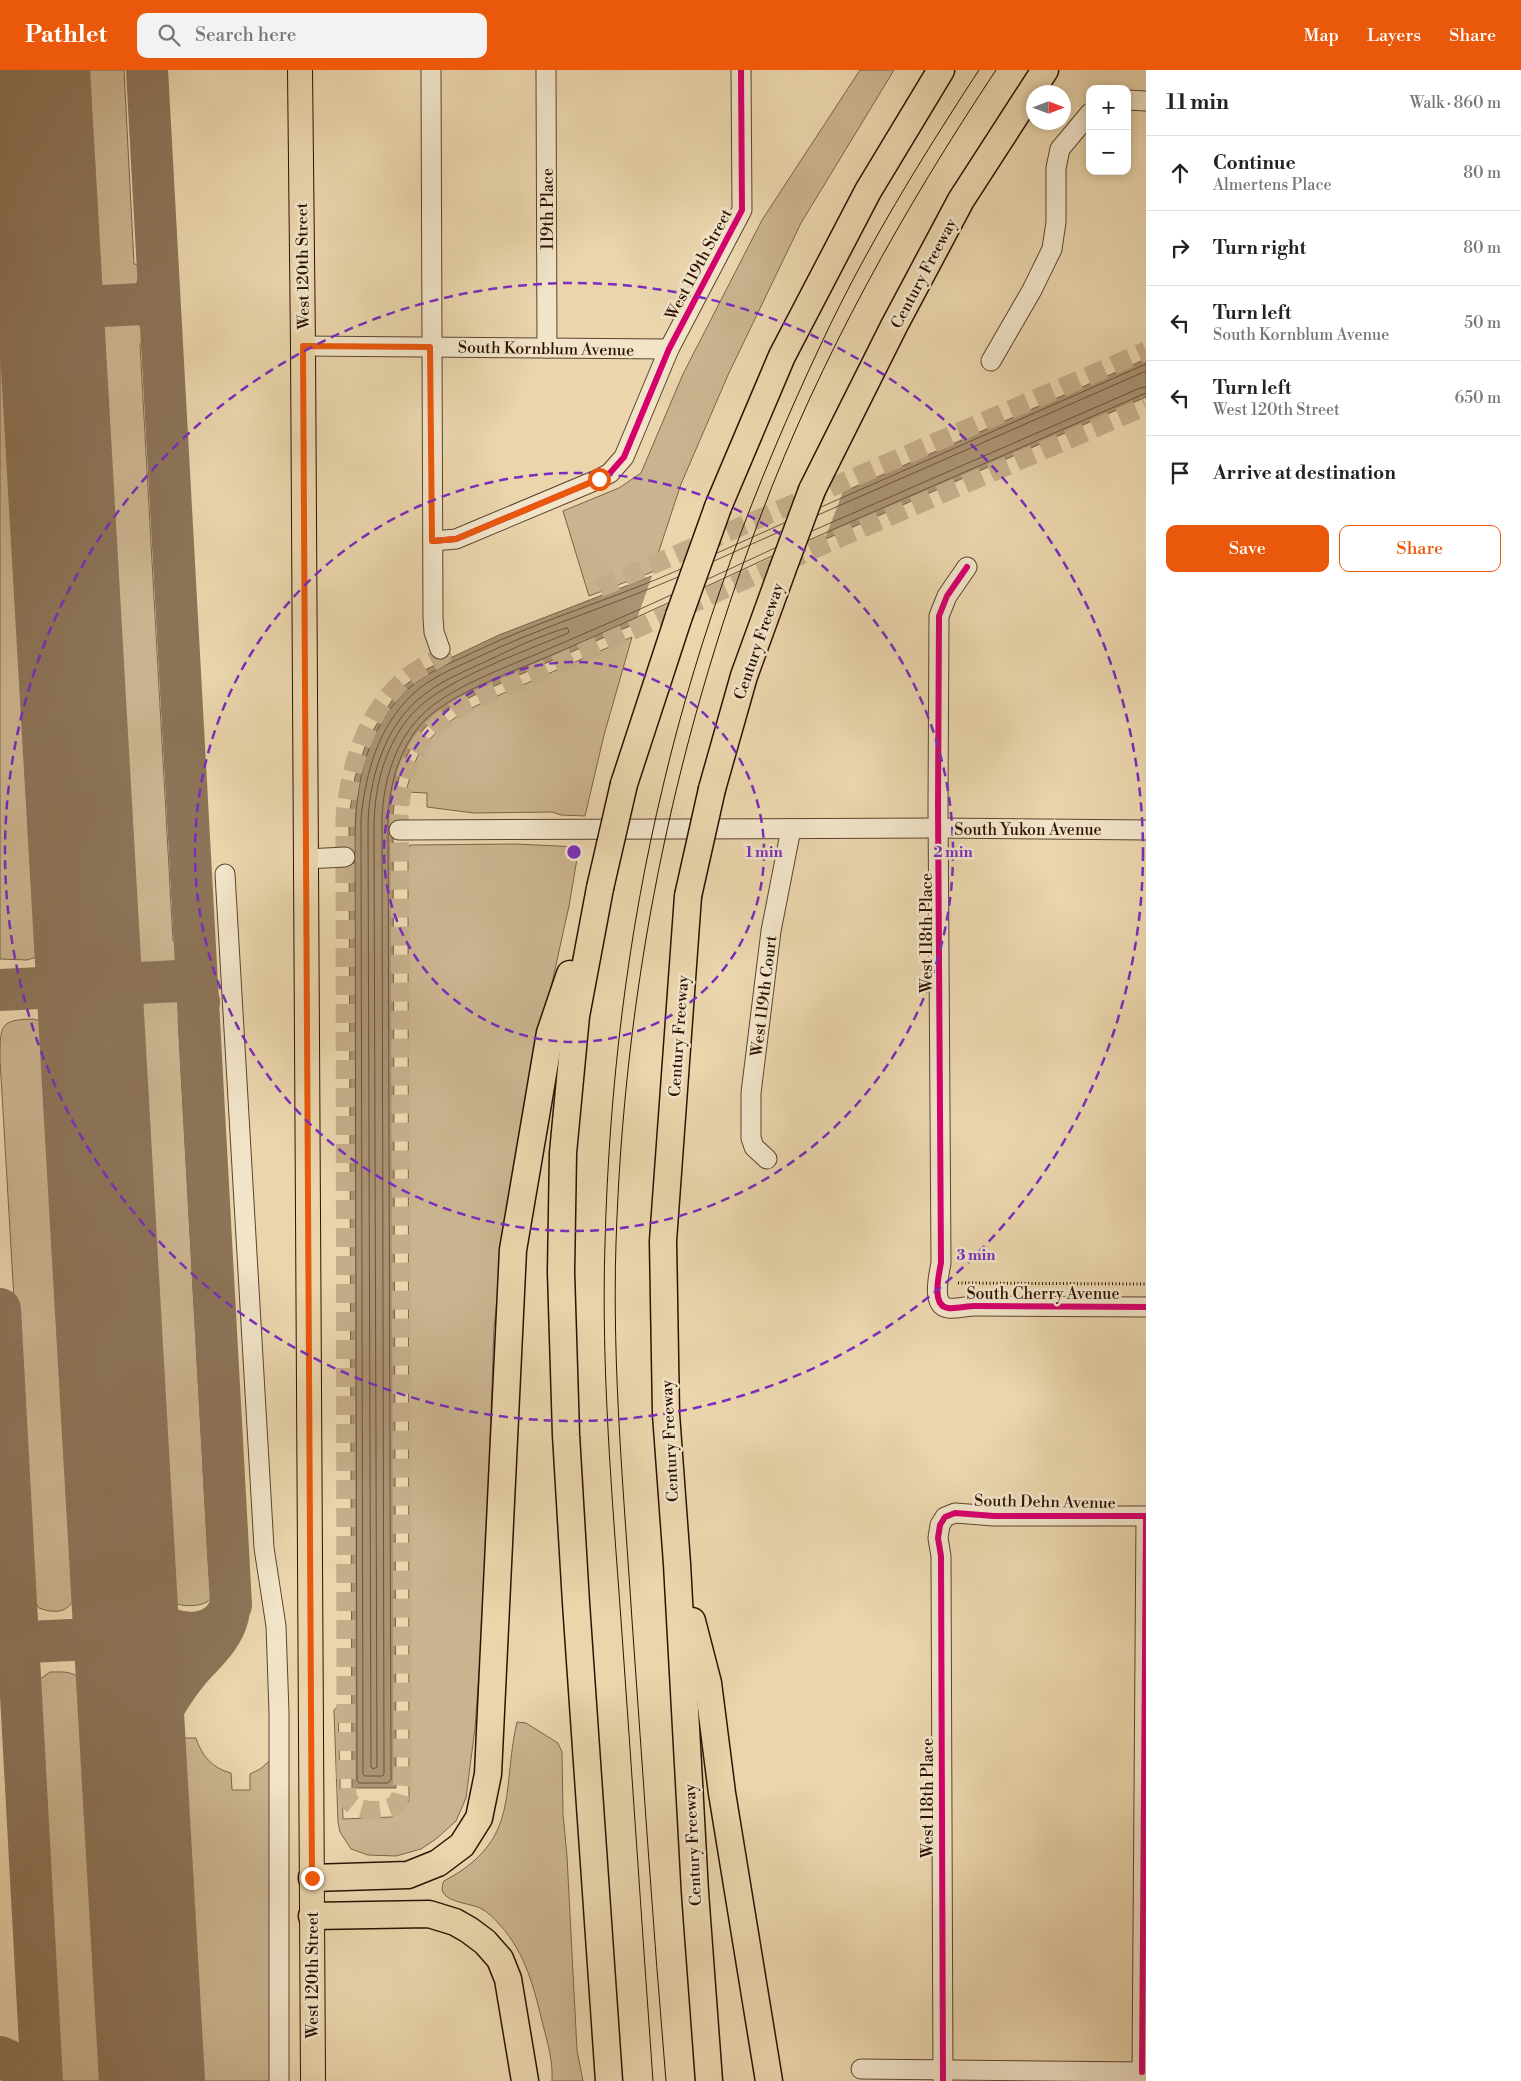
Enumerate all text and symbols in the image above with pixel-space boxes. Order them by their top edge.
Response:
search box [137,13,487,58]
text: Pathlet [25,20,107,50]
icon: search [155,21,183,49]
text: Search here [195,23,296,47]
text: Map [1304,24,1339,47]
text: Layers [1367,24,1421,47]
text: Share [1449,24,1496,47]
north arrow [1026,85,1071,130]
map controls [1086,85,1131,175]
button: + [1086,85,1131,130]
text: 11 min [1166,90,1229,116]
text: Walk · 860 m [1410,93,1501,113]
button: − [1086,130,1131,175]
text: Continue [1213,151,1296,175]
icon: ahead [1166,159,1194,187]
text: 80 m [1463,163,1501,183]
street label: 119th Place [538,168,558,250]
text: Almertens Place [1213,175,1332,195]
street label: West 120th Street [292,202,314,331]
street label: West 119th Street [661,205,737,324]
street label: Century Freeway [886,215,961,332]
icon: right [1166,234,1194,262]
text: Turn right [1213,236,1306,260]
text: 80 m [1463,238,1501,258]
text: Turn left [1213,301,1292,325]
icon: left [1166,309,1194,337]
text: 50 m [1464,313,1501,333]
text: South Kornblum Avenue [1213,325,1389,345]
street label: South Kornblum Avenue [458,337,634,361]
text: Turn left [1213,376,1292,400]
icon: left [1166,384,1194,412]
text: 650 m [1455,388,1501,408]
text: West 120th Street [1213,400,1340,420]
icon: arrive [1166,459,1194,487]
text: Arrive at destination [1213,461,1396,485]
route start [588,468,611,491]
button: Save [1166,525,1329,572]
button: Share [1339,525,1501,572]
street label: Century Freeway [730,580,788,702]
street label: South Yukon Avenue [954,820,1102,840]
centre of rings [565,843,583,861]
text: 1 min [745,843,783,862]
text: 2 min [933,843,973,862]
street label: West 118th Place [917,873,937,994]
street label: West 119th Court [747,934,781,1059]
street label: Century Freeway [665,974,693,1098]
text: 3 min [956,1246,996,1265]
street label: South Cherry Avenue [966,1284,1120,1304]
street label: Century Freeway [657,1379,683,1502]
street label: South Dehn Avenue [974,1491,1116,1513]
street label: West 118th Place [918,1738,938,1859]
street label: Century Freeway [680,1783,706,1906]
route end [301,1867,324,1890]
street label: West 120th Street [303,1911,323,2039]

